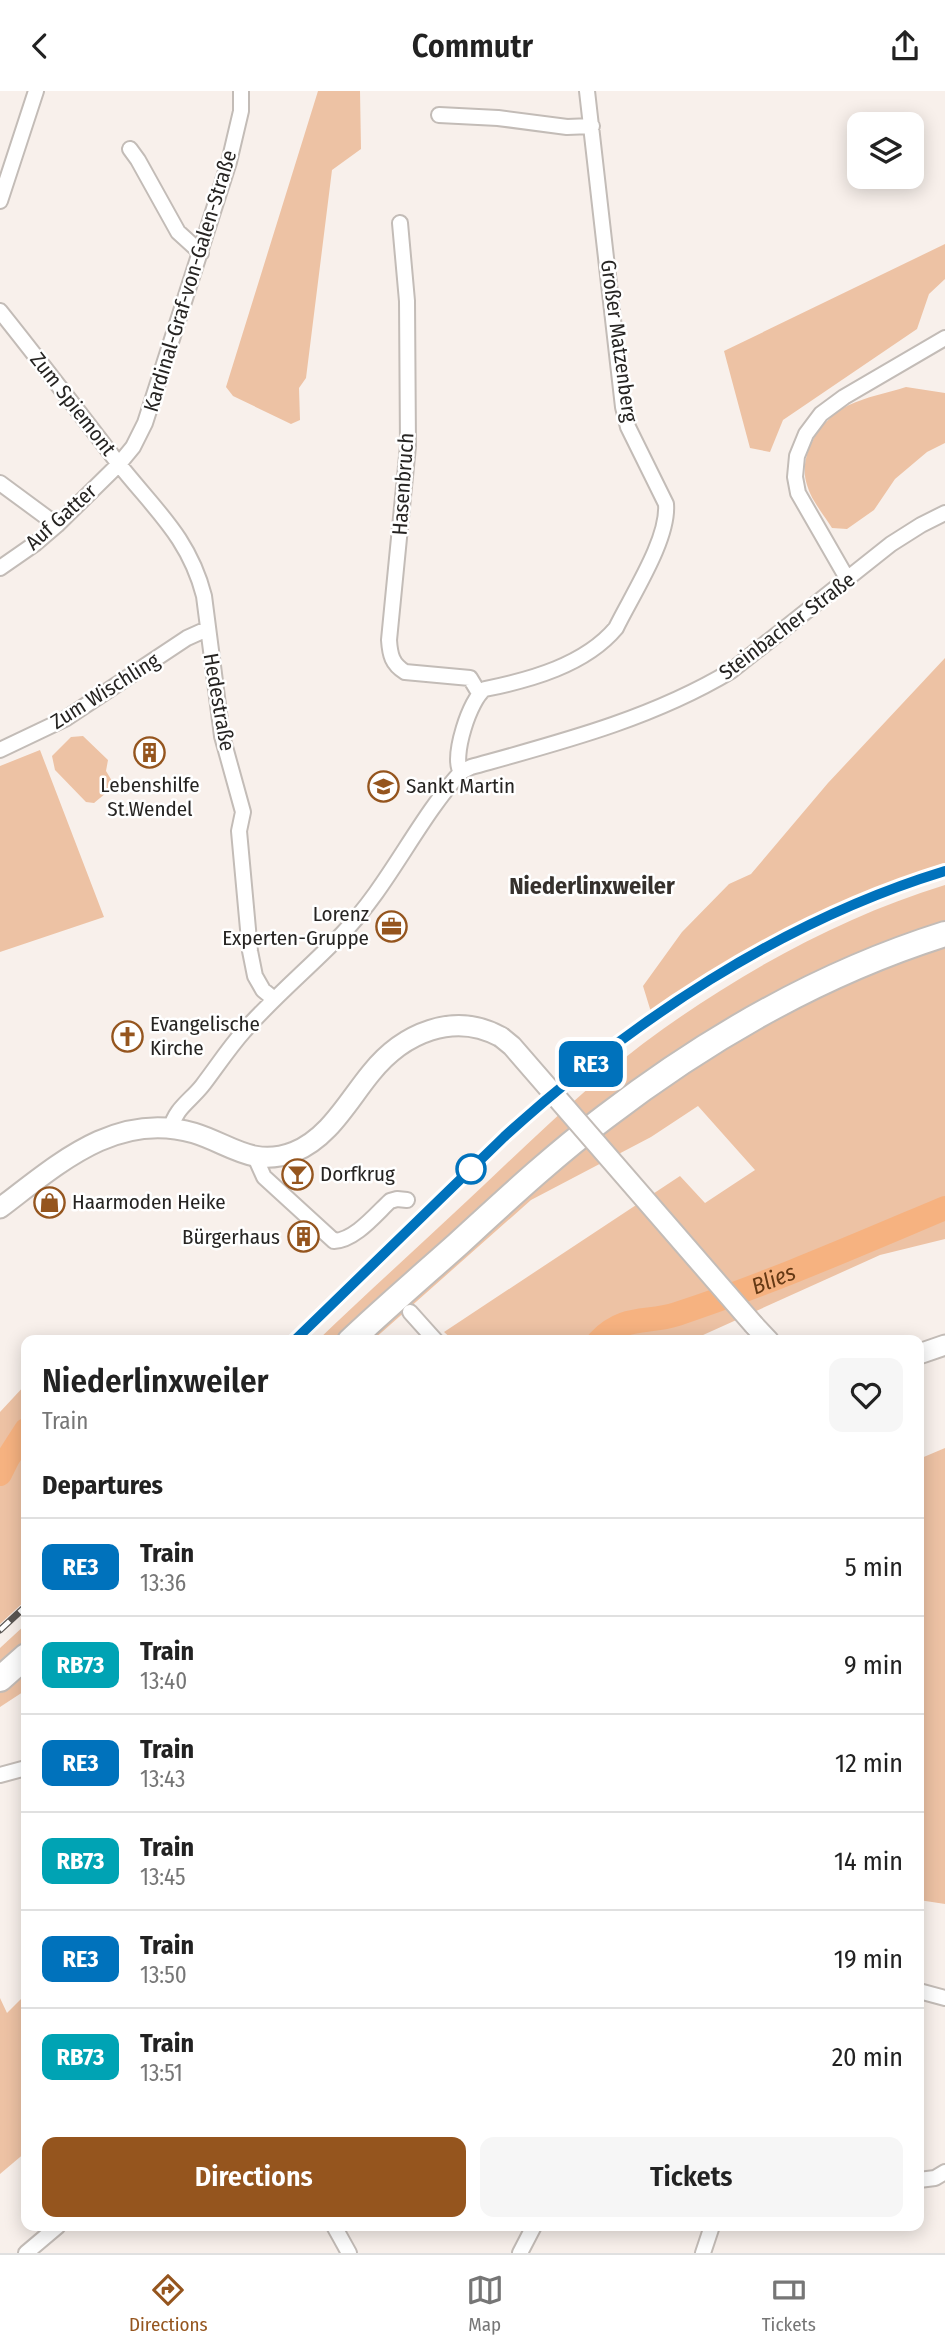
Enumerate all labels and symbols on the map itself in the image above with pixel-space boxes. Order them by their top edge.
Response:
street label: Kardinal-Graf-von-Galen-Straße [138,147,242,415]
street label: Großer Matzenberg [595,258,643,424]
street label: Zum Spiemont [25,347,121,461]
street label: Hasenbruch [386,432,420,536]
street label: Auf Gatter [20,478,102,556]
street label: Steinbacher Straße [714,566,860,686]
street label: Zum Wischling [46,647,164,735]
street label: Hedestraße [198,651,240,753]
building icon: Lebenshilfe St.Wendel [133,736,167,770]
school or university icon: Sankt Martin [366,769,400,803]
place label: Lebenshilfe St.Wendel [100,772,200,822]
place label: Sankt Martin [406,773,515,799]
district label: Niederlinxweiler [509,872,675,900]
place label: Lorenz Experten-Gruppe [222,901,369,951]
office icon: Lorenz Experten-Gruppe [375,909,409,943]
place label: Evangelische Kirche [150,1011,260,1061]
church icon: Evangelische Kirche [110,1019,144,1053]
line badge: RE3 [551,1041,631,1087]
unlabelled marker [456,1154,486,1184]
bar icon: Dorfkrug [280,1157,314,1191]
place label: Dorfkrug [320,1161,395,1187]
shop icon: Haarmoden Heike [32,1185,66,1219]
place label: Haarmoden Heike [72,1189,226,1215]
building icon: Bürgerhaus [286,1220,320,1254]
place label: Bürgerhaus [182,1224,280,1250]
water label: Blies [747,1258,800,1300]

